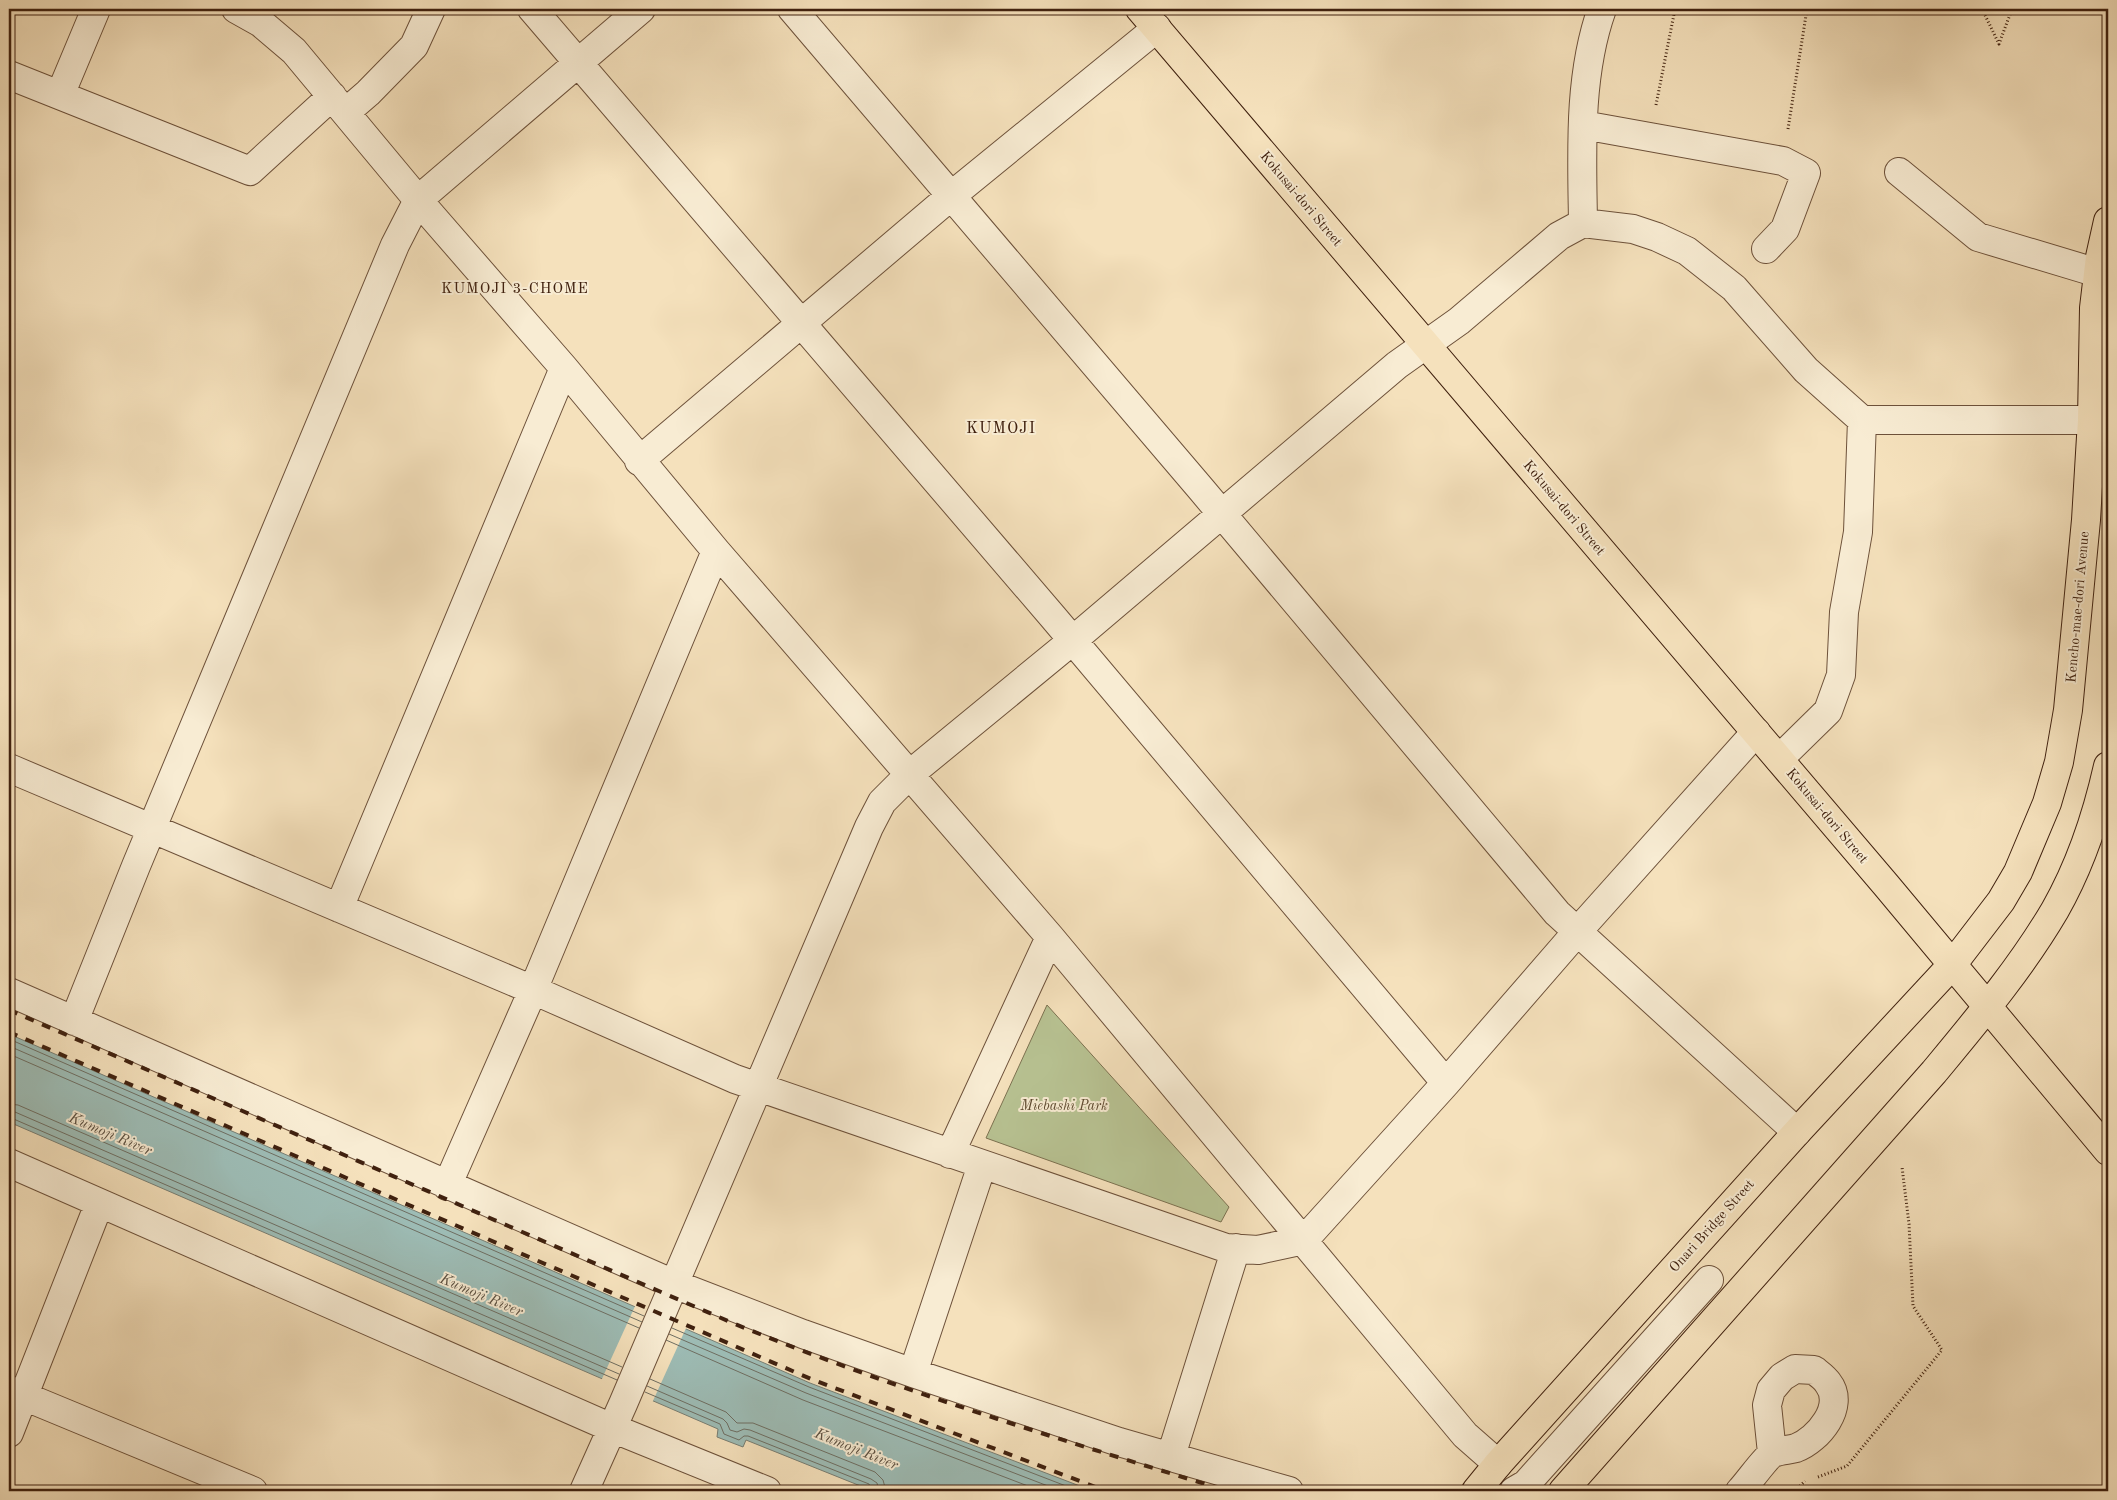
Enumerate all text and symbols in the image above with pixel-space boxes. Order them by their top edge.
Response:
street label: Kokusai-dori Street [1257,149,1345,249]
district label: KUMOJI 3-CHOME [441,282,589,297]
district label: KUMOJI [966,421,1036,437]
street label: Kokusai-dori Street [1520,458,1608,558]
street label: Kencho-mae-dori Avenue [2064,531,2092,683]
street label: Kokusai-dori Street [1783,766,1871,866]
park label: Miebashi Park [1019,1099,1108,1113]
water label: Kumoji River [65,1110,154,1159]
street label: Onari Bridge Street [1667,1177,1757,1275]
water label: Kumoji River [436,1271,525,1320]
water label: Kumoji River [811,1426,900,1474]

